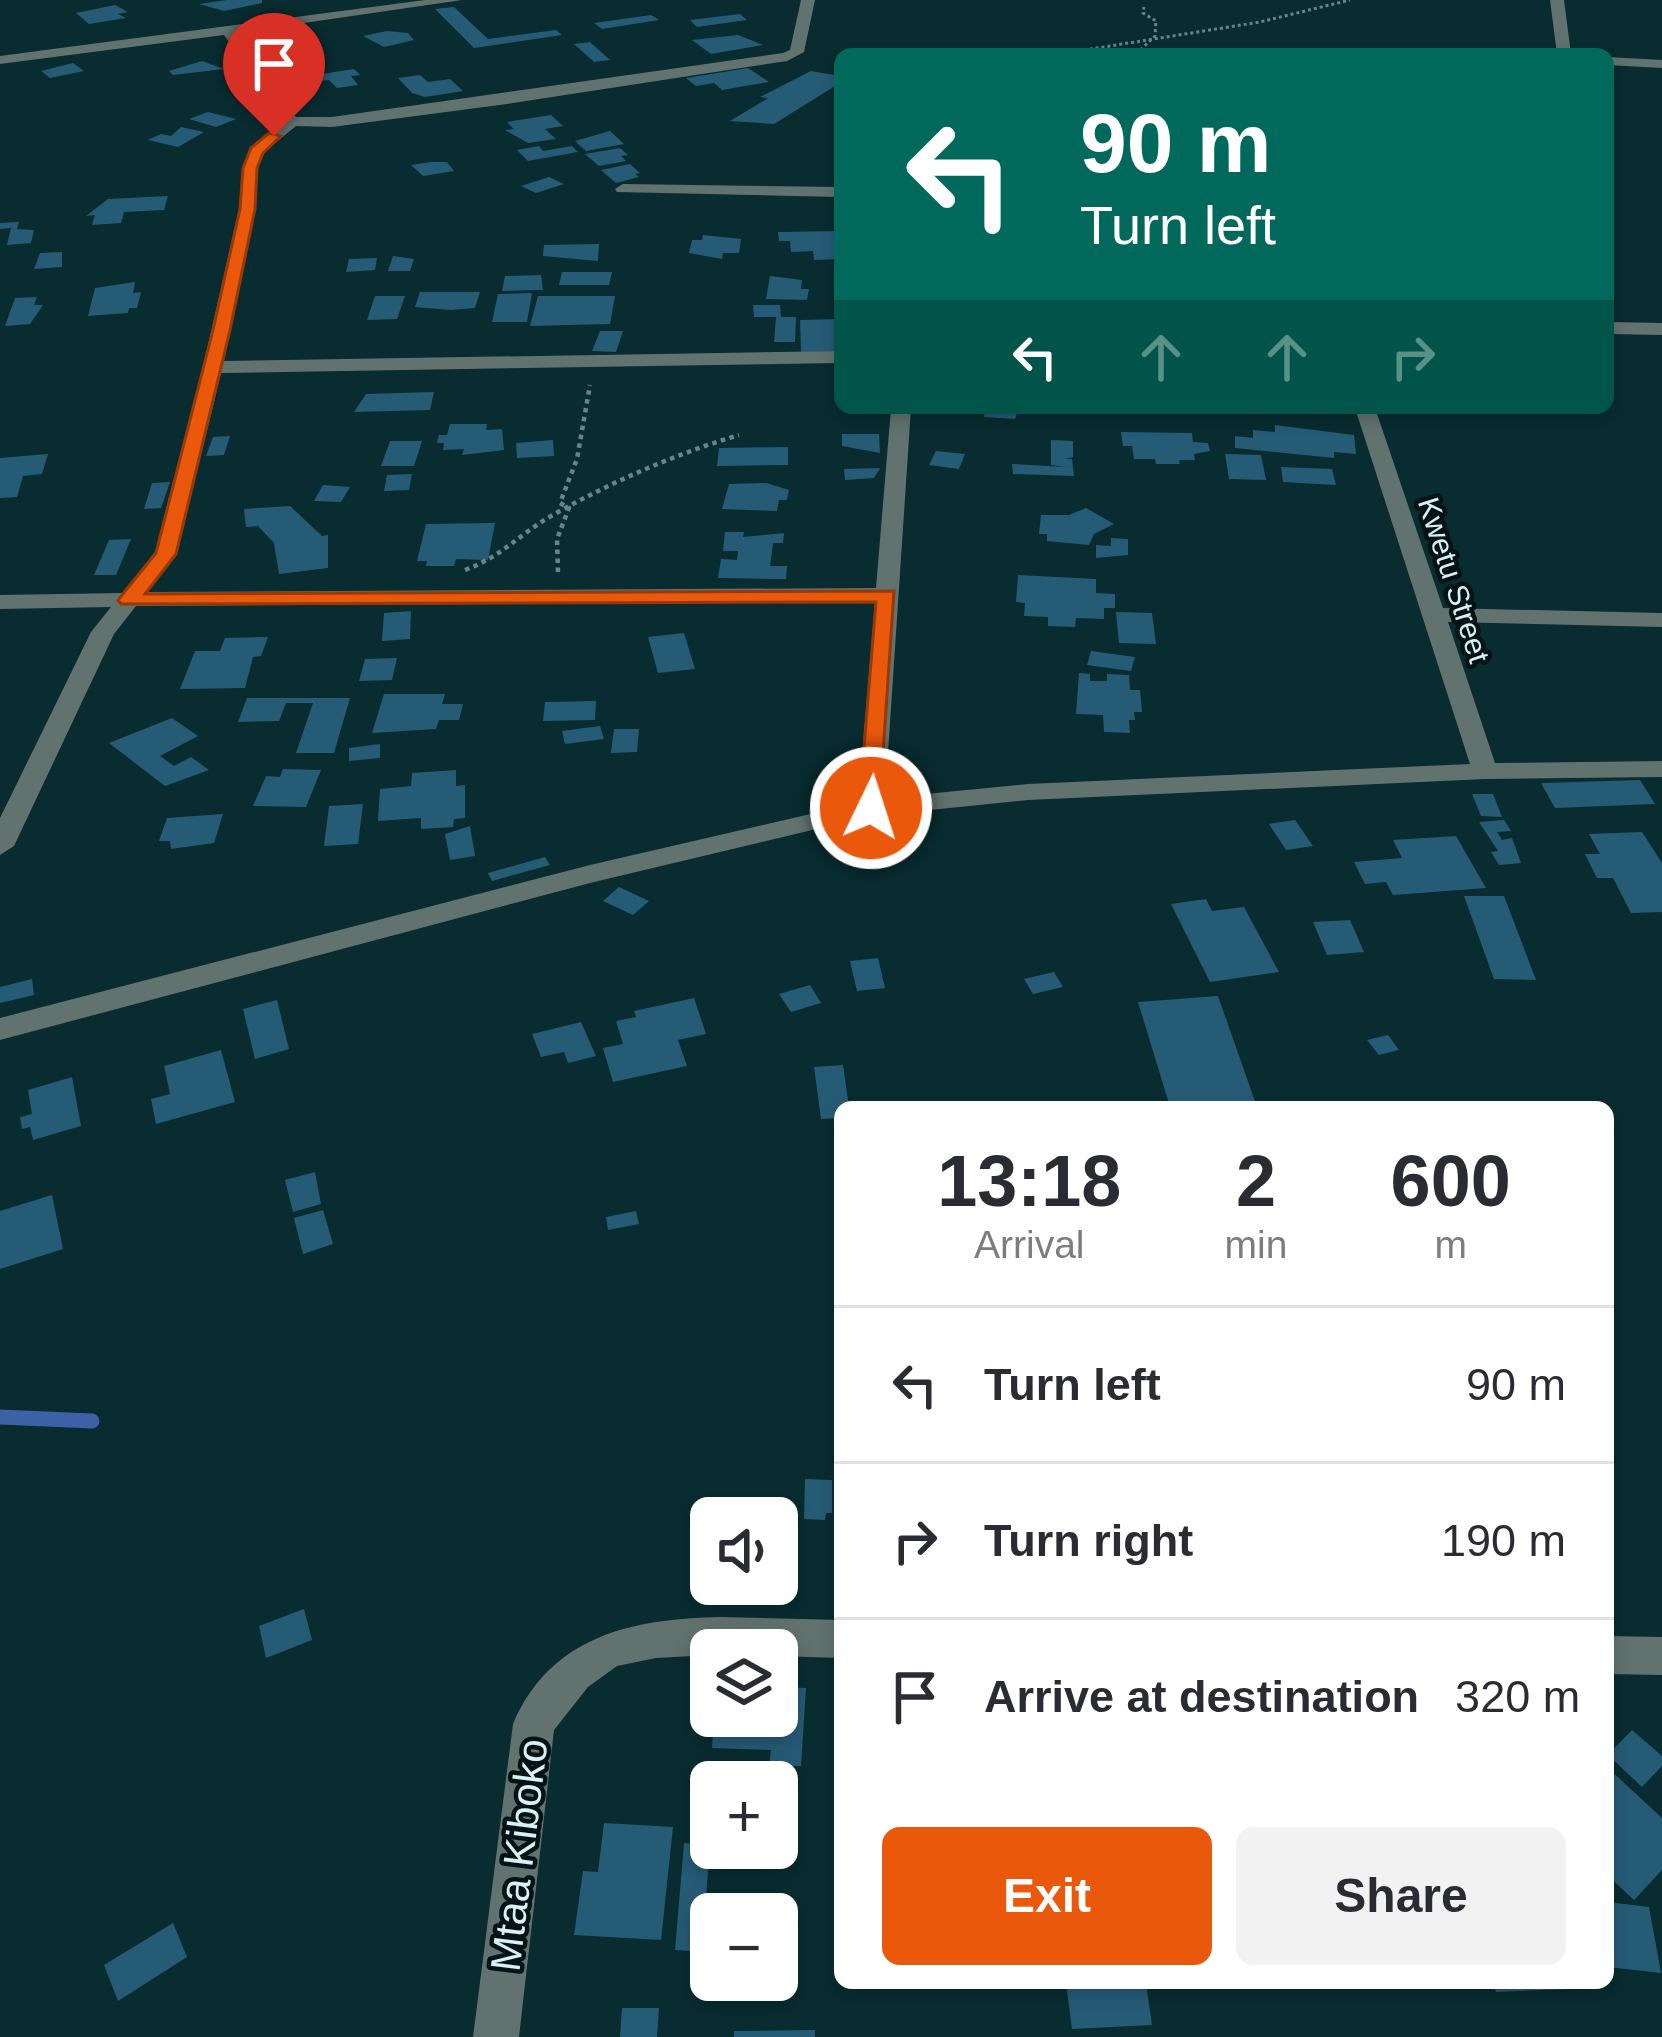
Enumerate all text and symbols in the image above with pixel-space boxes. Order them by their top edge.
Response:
pin [223,13,325,136]
icon: arrive [241,31,307,97]
icon: left [882,96,1038,252]
text: 90 m [1080,96,1271,190]
text: Turn left [1080,195,1276,255]
icon: left [1002,324,1068,390]
icon: ahead [1128,324,1194,390]
icon: ahead [1254,324,1320,390]
icon: right [1380,324,1446,390]
street label: Kwetu Street [1412,493,1496,667]
position arrow [808,745,934,871]
text: 13:18 [937,1141,1121,1221]
text: 2 [1236,1141,1276,1221]
text: 600 [1391,1141,1511,1221]
text: Arrival [974,1223,1085,1266]
text: min [1225,1223,1287,1266]
text: m [1434,1223,1467,1266]
icon: left [882,1352,948,1418]
text: Turn left [984,1359,1161,1410]
text: 90 m [1466,1359,1566,1410]
map controls [690,1497,798,2001]
button: sound [690,1497,798,1605]
icon: right [882,1508,948,1574]
text: Turn right [984,1515,1193,1566]
text: 190 m [1441,1515,1566,1566]
button: layers [690,1629,798,1737]
icon: arrive [882,1664,948,1730]
text: Arrive at destination [984,1671,1419,1722]
text: 320 m [1455,1671,1580,1722]
street label: Mtaa Kiboko [481,1736,557,1974]
button: + [690,1761,798,1869]
button: Exit [882,1827,1212,1965]
button: Share [1236,1827,1566,1965]
button: − [690,1893,798,2001]

